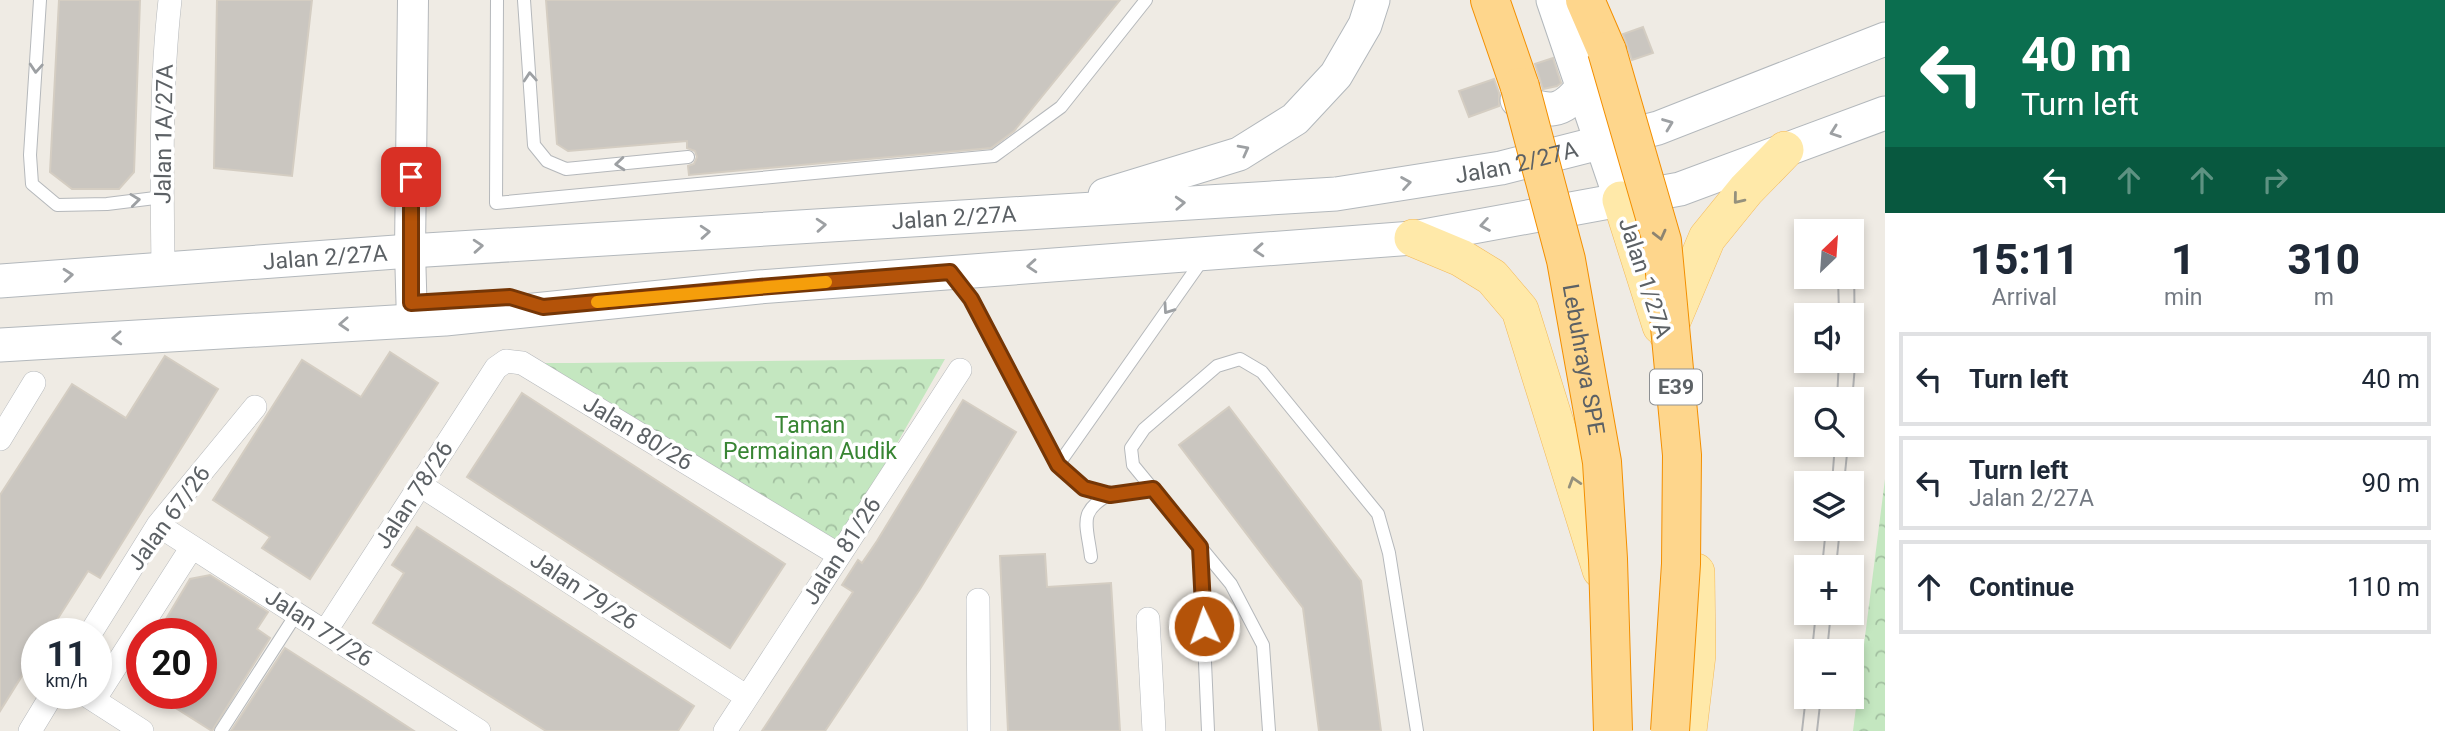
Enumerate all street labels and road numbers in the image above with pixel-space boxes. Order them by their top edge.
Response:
street label: Jalan 1A/27A [149,64,179,204]
street label: Jalan 2/27A [1453,135,1581,189]
street label: Jalan 2/27A [891,200,1017,235]
street label: Jalan 1/27A [1613,214,1677,342]
street label: Jalan 2/27A [262,239,388,275]
street label: Lebuhraya SPE [1557,282,1610,437]
road number: E39 [1650,370,1702,404]
street label: Jalan 80/26 [578,390,698,476]
street label: Jalan 78/26 [369,436,459,554]
street label: Jalan 67/26 [122,460,216,576]
street label: Jalan 81/26 [797,492,887,610]
street label: Jalan 79/26 [525,546,643,636]
street label: Jalan 77/26 [260,583,378,673]

